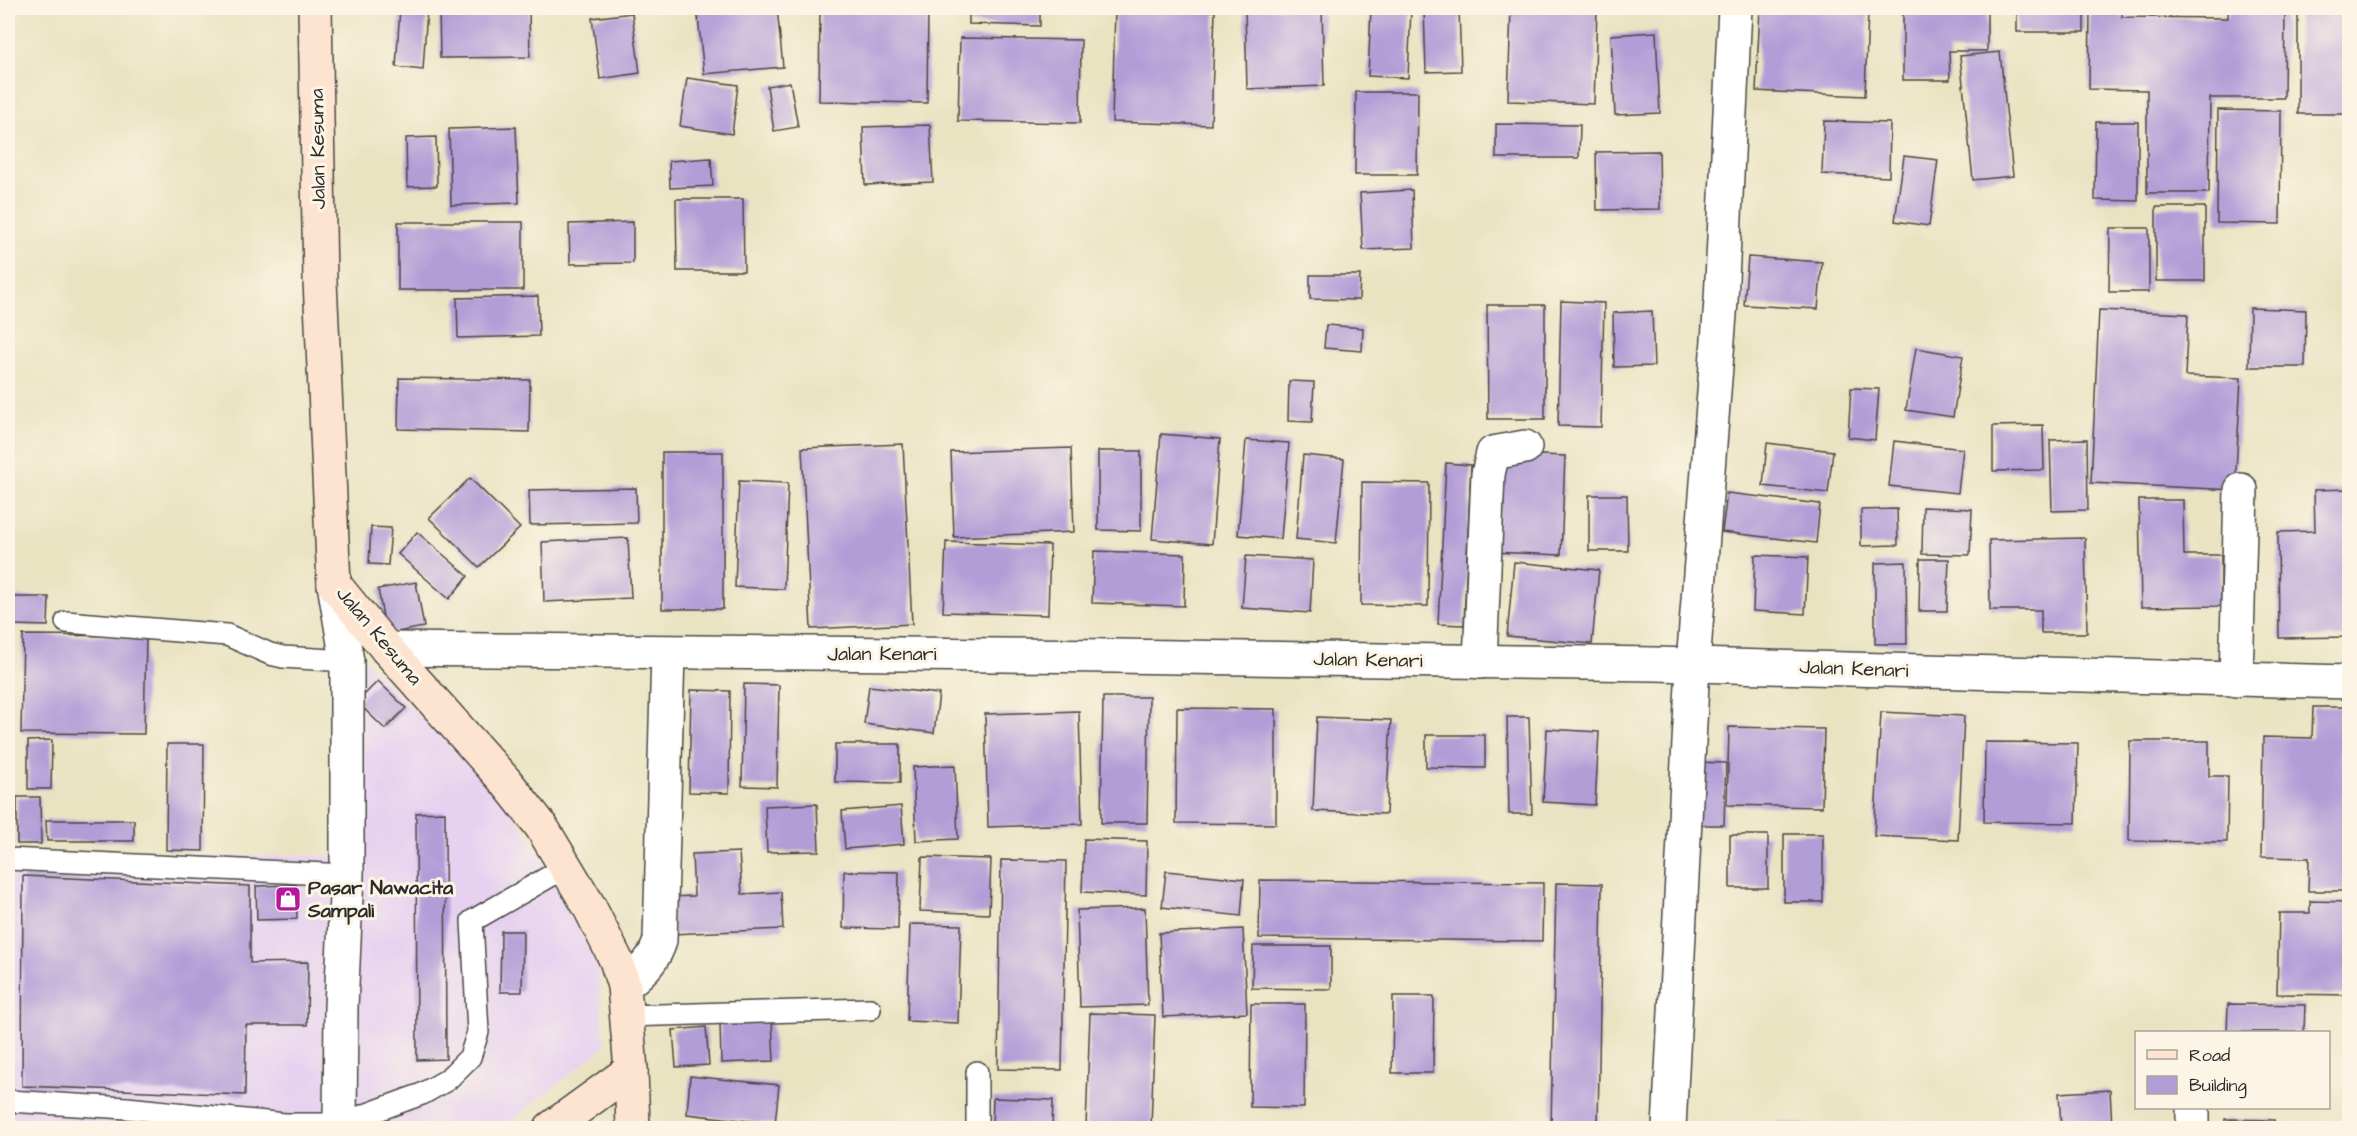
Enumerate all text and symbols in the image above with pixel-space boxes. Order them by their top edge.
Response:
street label: Jalan Kesuma [303,88,333,210]
street label: Jalan Kesuma [329,581,429,691]
street label: Jalan Kenari [827,640,937,668]
street label: Jalan Kenari [1313,645,1423,675]
street label: Jalan Kenari [1799,653,1909,685]
place label: Pasar Nawacita Sampali [307,874,454,925]
shop icon: Pasar Nawacita Sampali [273,884,303,914]
legend [2135,1031,2330,1109]
text: Road [2189,1043,2230,1068]
text: Building [2189,1073,2247,1099]

